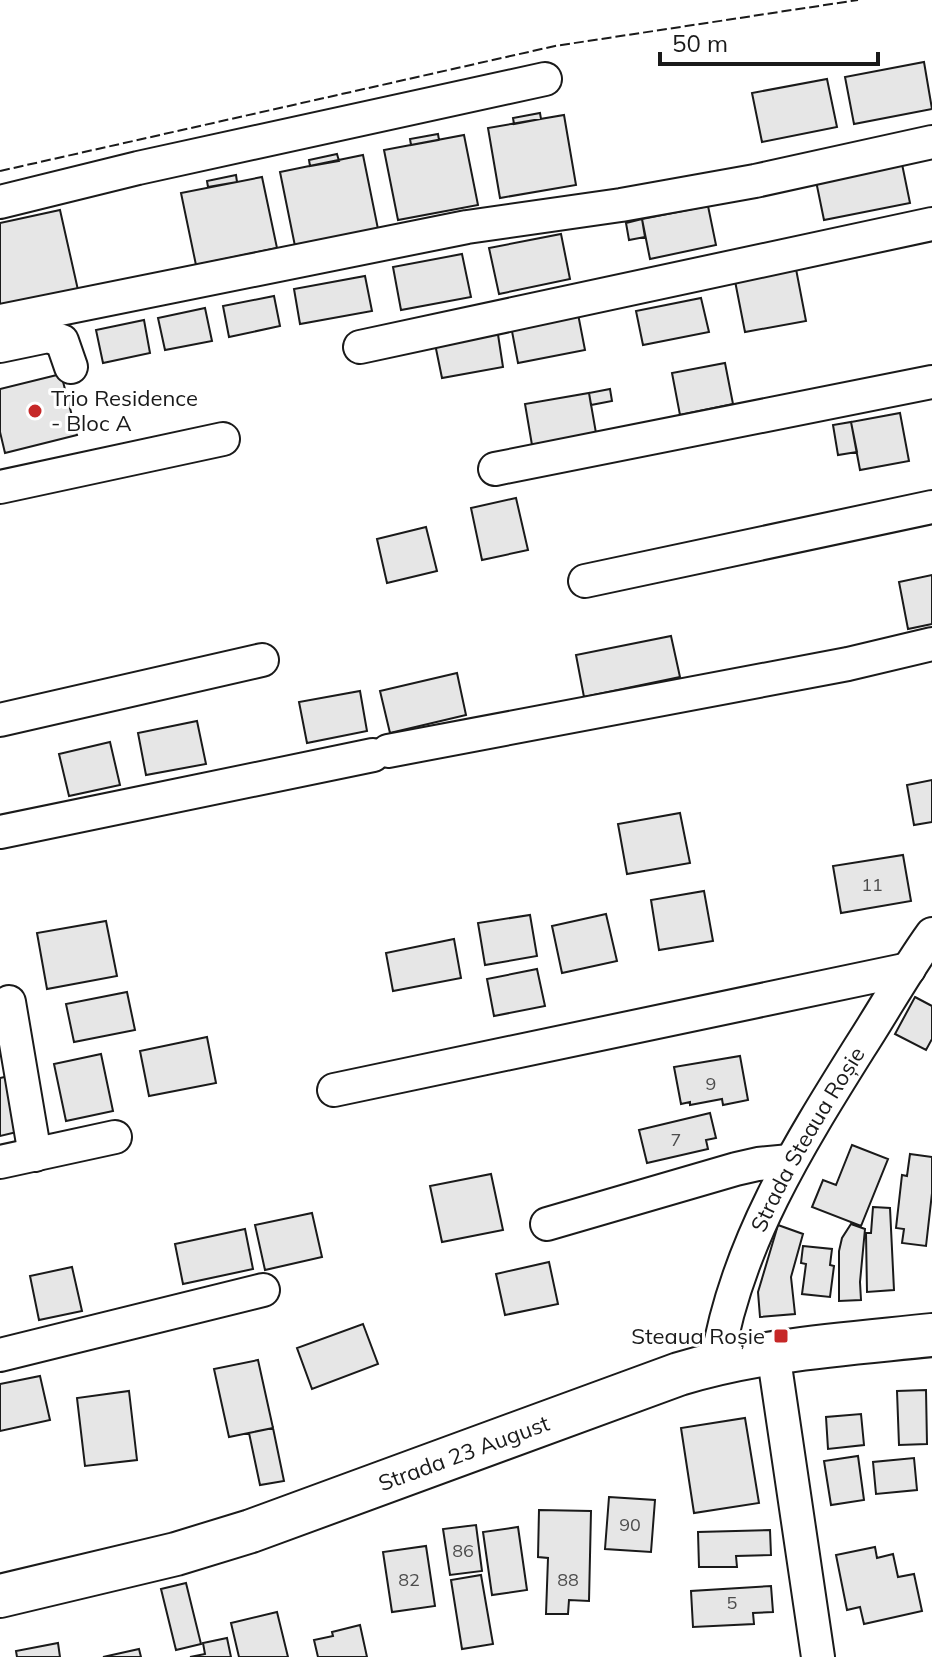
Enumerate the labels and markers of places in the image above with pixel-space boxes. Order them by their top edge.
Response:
place label: Trio Residence - Bloc A [51,384,198,437]
marker: Trio Residence - Bloc A [26,402,44,420]
place label: Steaua Roșie [631,1322,765,1350]
marker: Steaua Roșie [772,1327,790,1345]

